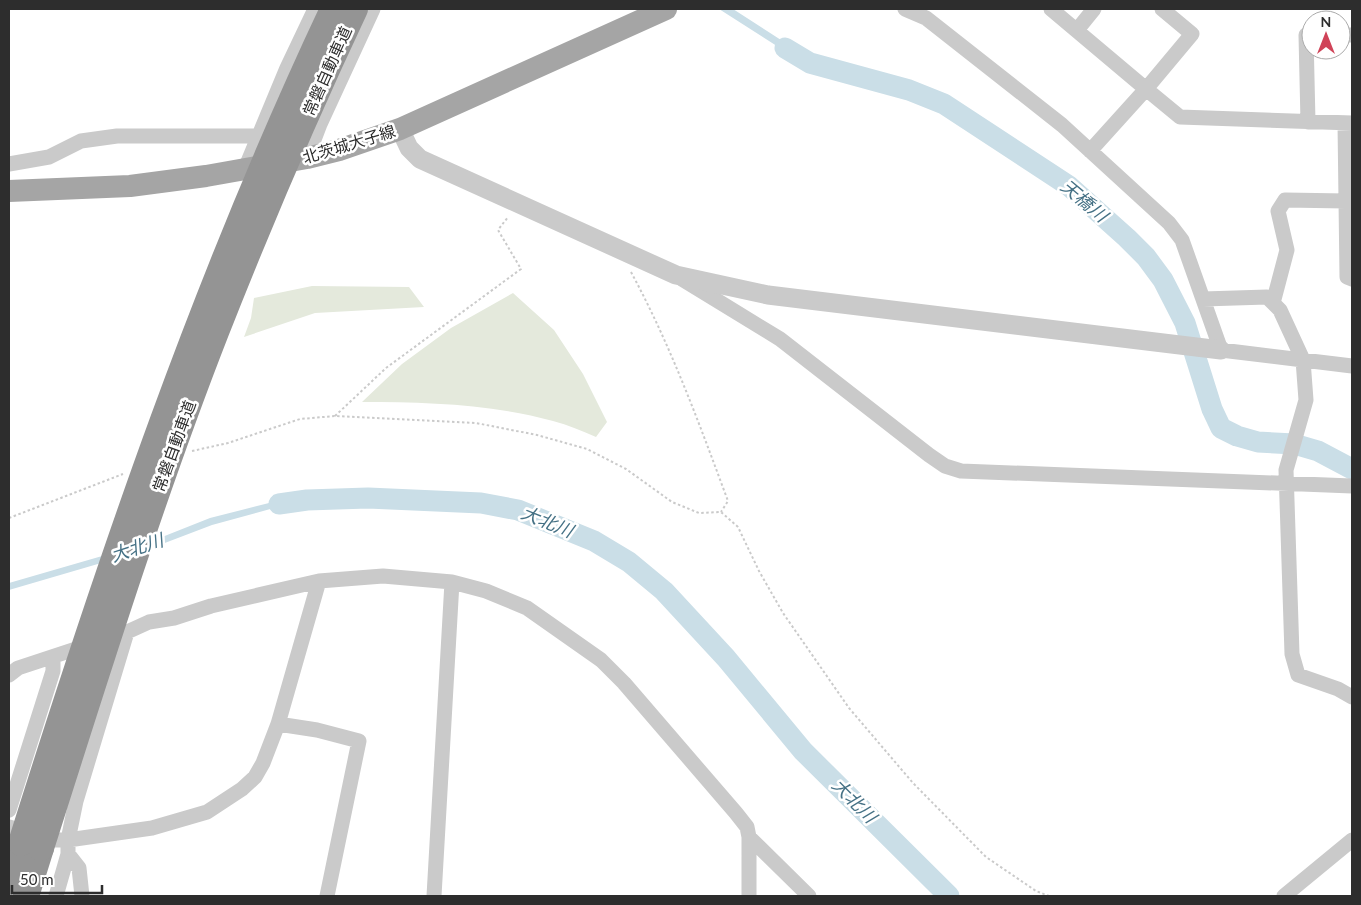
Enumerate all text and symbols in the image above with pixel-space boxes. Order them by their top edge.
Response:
north arrow [1301,10,1351,60]
text: N [1321,13,1331,30]
street label: 常磐自動車道 [298,23,355,119]
street label: 北茨城大子線 [300,120,398,167]
water label: 天橋川 [1057,174,1114,227]
street label: 常磐自動車道 [148,397,199,494]
water label: 大北川 [518,501,578,542]
water label: 大北川 [108,528,168,566]
water label: 大北川 [828,773,883,829]
scale bar [12,862,102,894]
text: 50 m [20,870,54,888]

